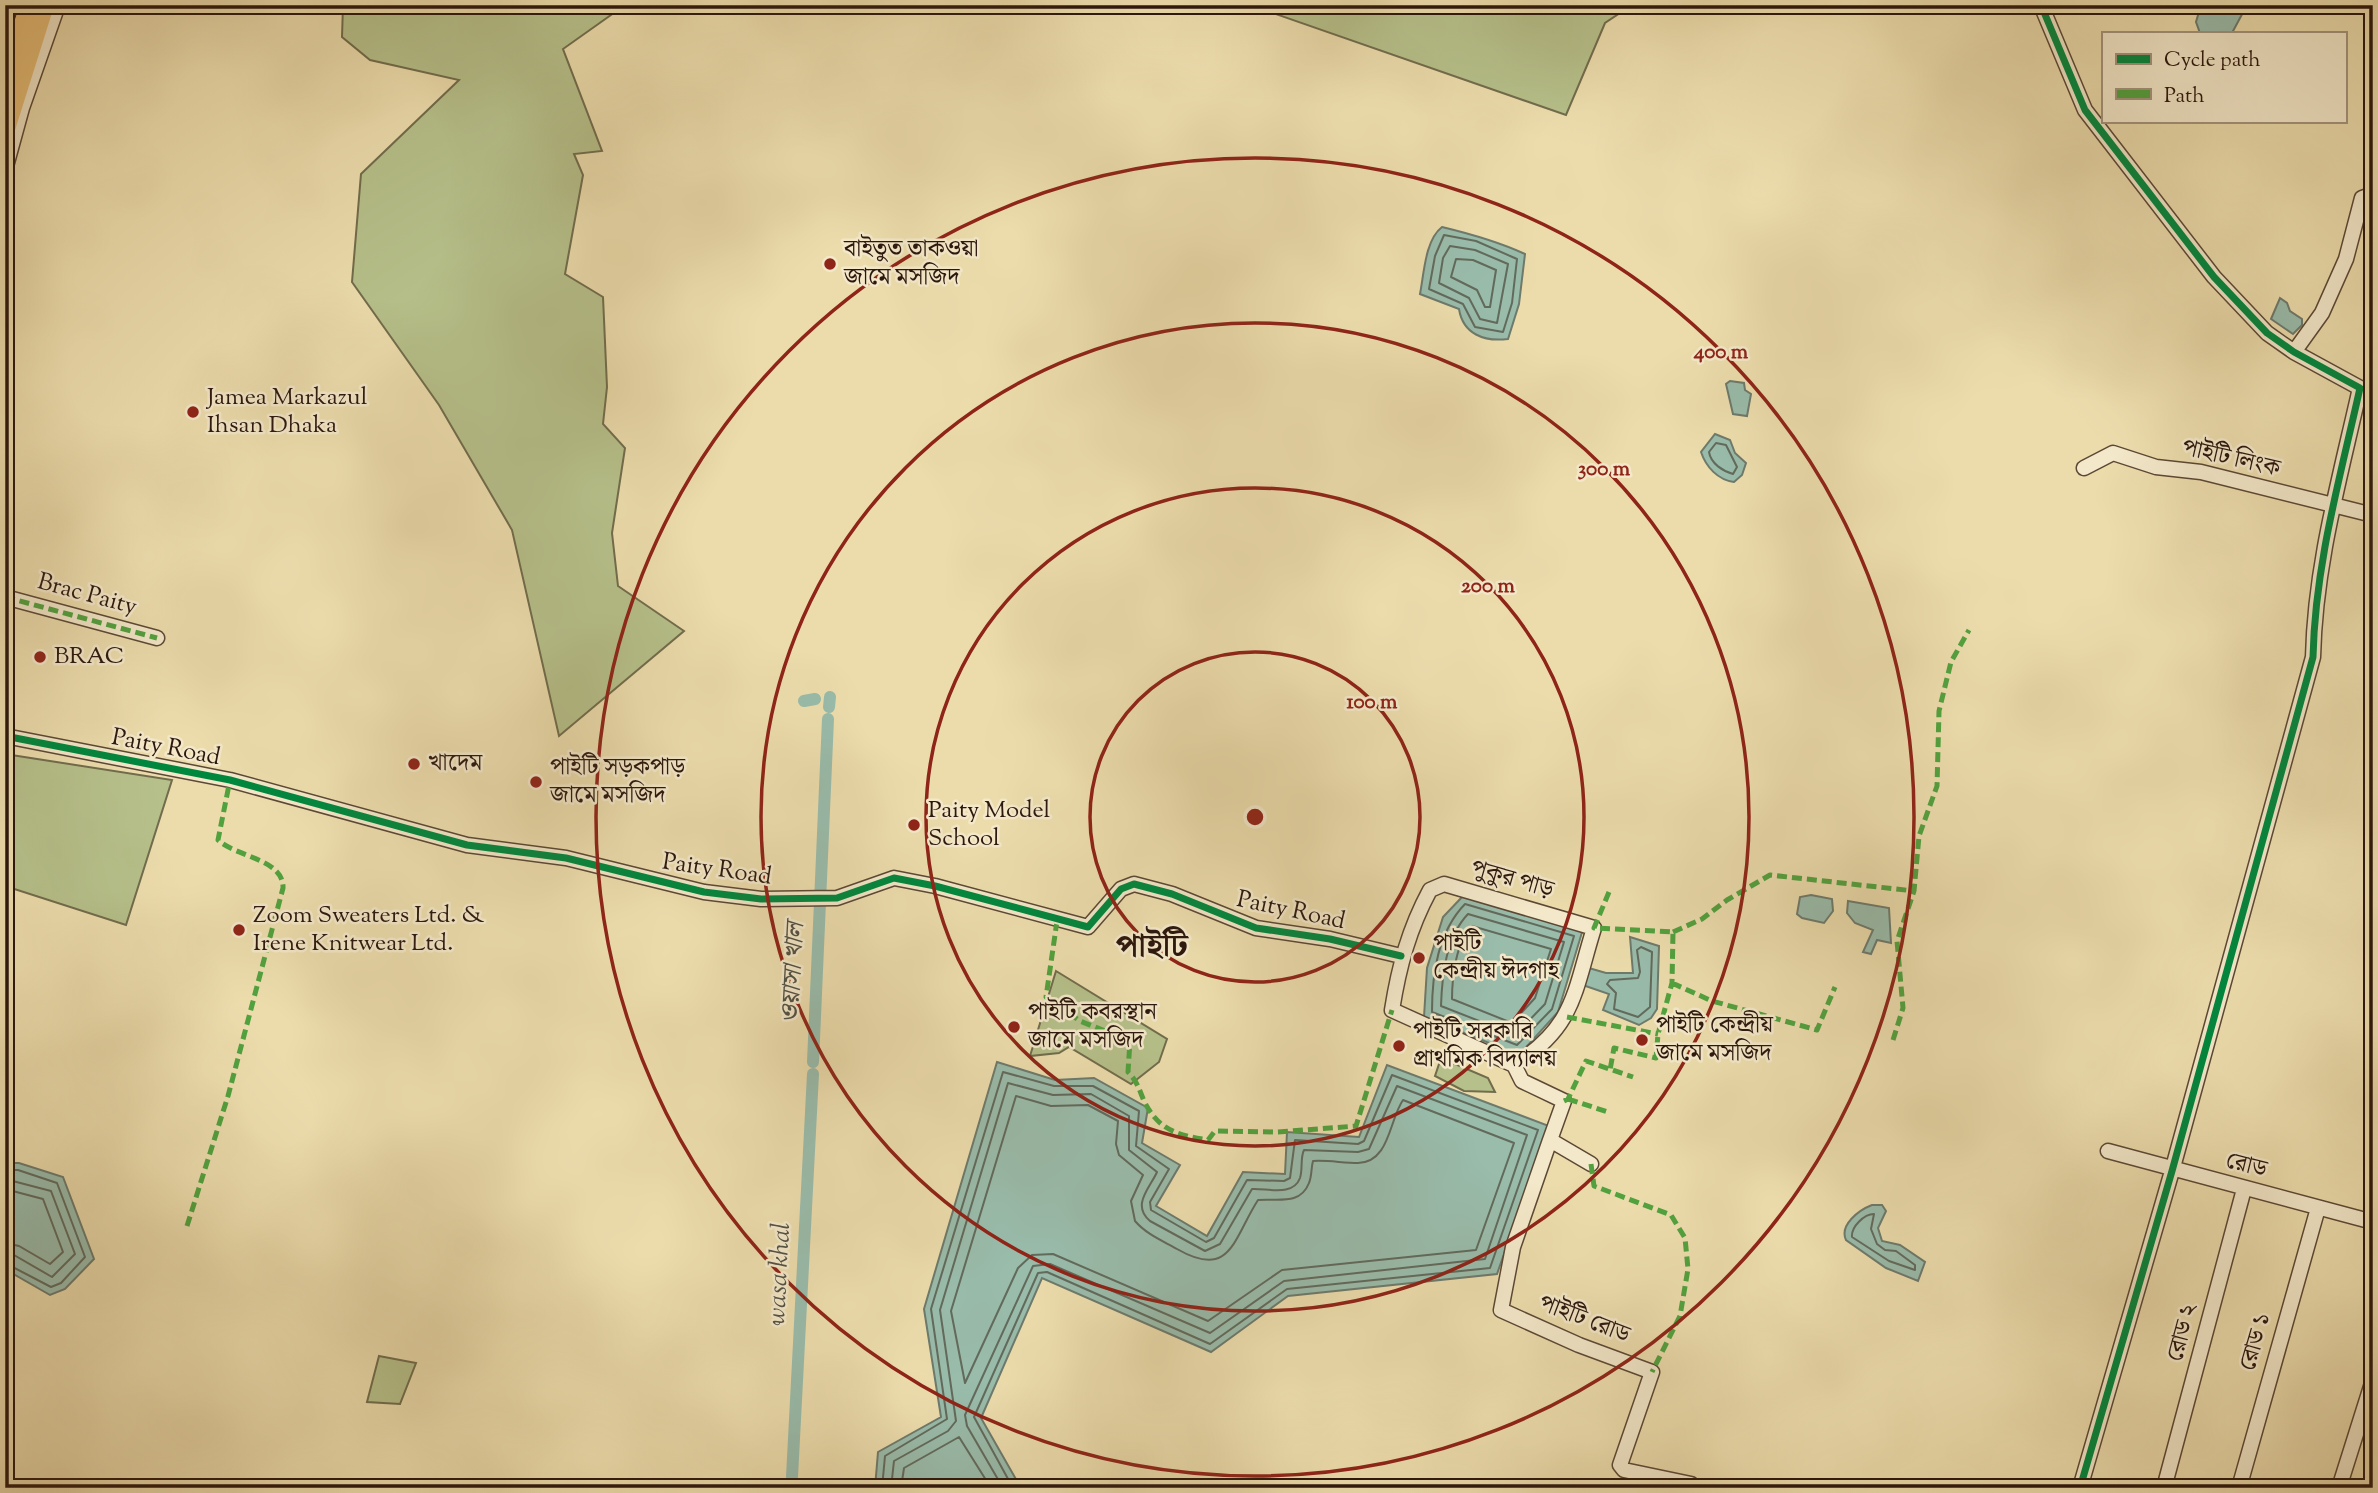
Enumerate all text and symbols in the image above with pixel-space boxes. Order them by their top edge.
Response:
legend [2102,32,2346,122]
text: Cycle path [2164,46,2261,76]
text: Path [2164,82,2205,112]
place label: বাইতুত তাকওয়া জামে মসজিদ [843,233,978,295]
marker: বাইতুত তাকওয়া জামে মসজিদ [822,256,838,272]
text: 400 m [1693,338,1749,368]
place label: Jamea Markazul Ihsan Dhaka [205,381,368,443]
marker: Jamea Markazul Ihsan Dhaka [185,404,201,420]
street label: পাইটি লিংক [2179,431,2285,487]
text: 300 m [1578,455,1631,485]
street label: Brac Paity [33,565,141,625]
text: 200 m [1461,572,1516,602]
place label: BRAC [54,640,124,674]
marker: BRAC [32,649,48,665]
text: 100 m [1347,688,1398,718]
street label: Paity Road [109,721,224,775]
place label: খাদেম [428,747,483,781]
place label: পাইটি সড়কপাড় জামে মসজিদ [549,751,686,813]
marker: খাদেম [406,756,422,772]
marker: পাইটি সড়কপাড় জামে মসজিদ [528,774,544,790]
place label: Paity Model School [928,794,1050,856]
centre of rings [1243,805,1267,829]
marker: Paity Model School [906,817,922,833]
street label: Paity Road [660,845,774,895]
street label: পুকুর পাড় [1467,852,1558,908]
street label: Paity Road [1234,883,1349,939]
place label: Zoom Sweaters Ltd. & Irene Knitwear Ltd. [253,899,485,961]
water label: ওয়াসা খাল [773,917,815,1024]
marker: Zoom Sweaters Ltd. & Irene Knitwear Ltd. [231,922,247,938]
district label: পাইটি [1116,925,1190,971]
place label: পাইটি কেন্দ্রীয় ঈদগাহ [1433,927,1560,989]
marker: পাইটি কেন্দ্রীয় ঈদগাহ [1411,950,1427,966]
place label: পাইটি কবরস্থান জামে মসজিদ [1027,996,1158,1058]
place label: পাইটি কেন্দ্রীয় জামে মসজিদ [1655,1009,1774,1071]
place label: পাইটি সরকারি প্রাথমিক বিদ্যালয় [1413,1015,1558,1077]
marker: পাইটি কবরস্থান জামে মসজিদ [1006,1019,1022,1035]
marker: পাইটি কেন্দ্রীয় জামে মসজিদ [1634,1032,1650,1048]
marker: পাইটি সরকারি প্রাথমিক বিদ্যালয় [1391,1038,1407,1054]
street label: রোড [2222,1145,2271,1188]
water label: wasa khal [759,1221,801,1326]
street label: পাইটি রোড [1534,1287,1635,1353]
street label: রোড ২ [2159,1299,2207,1366]
street label: রোড ১ [2232,1309,2280,1375]

